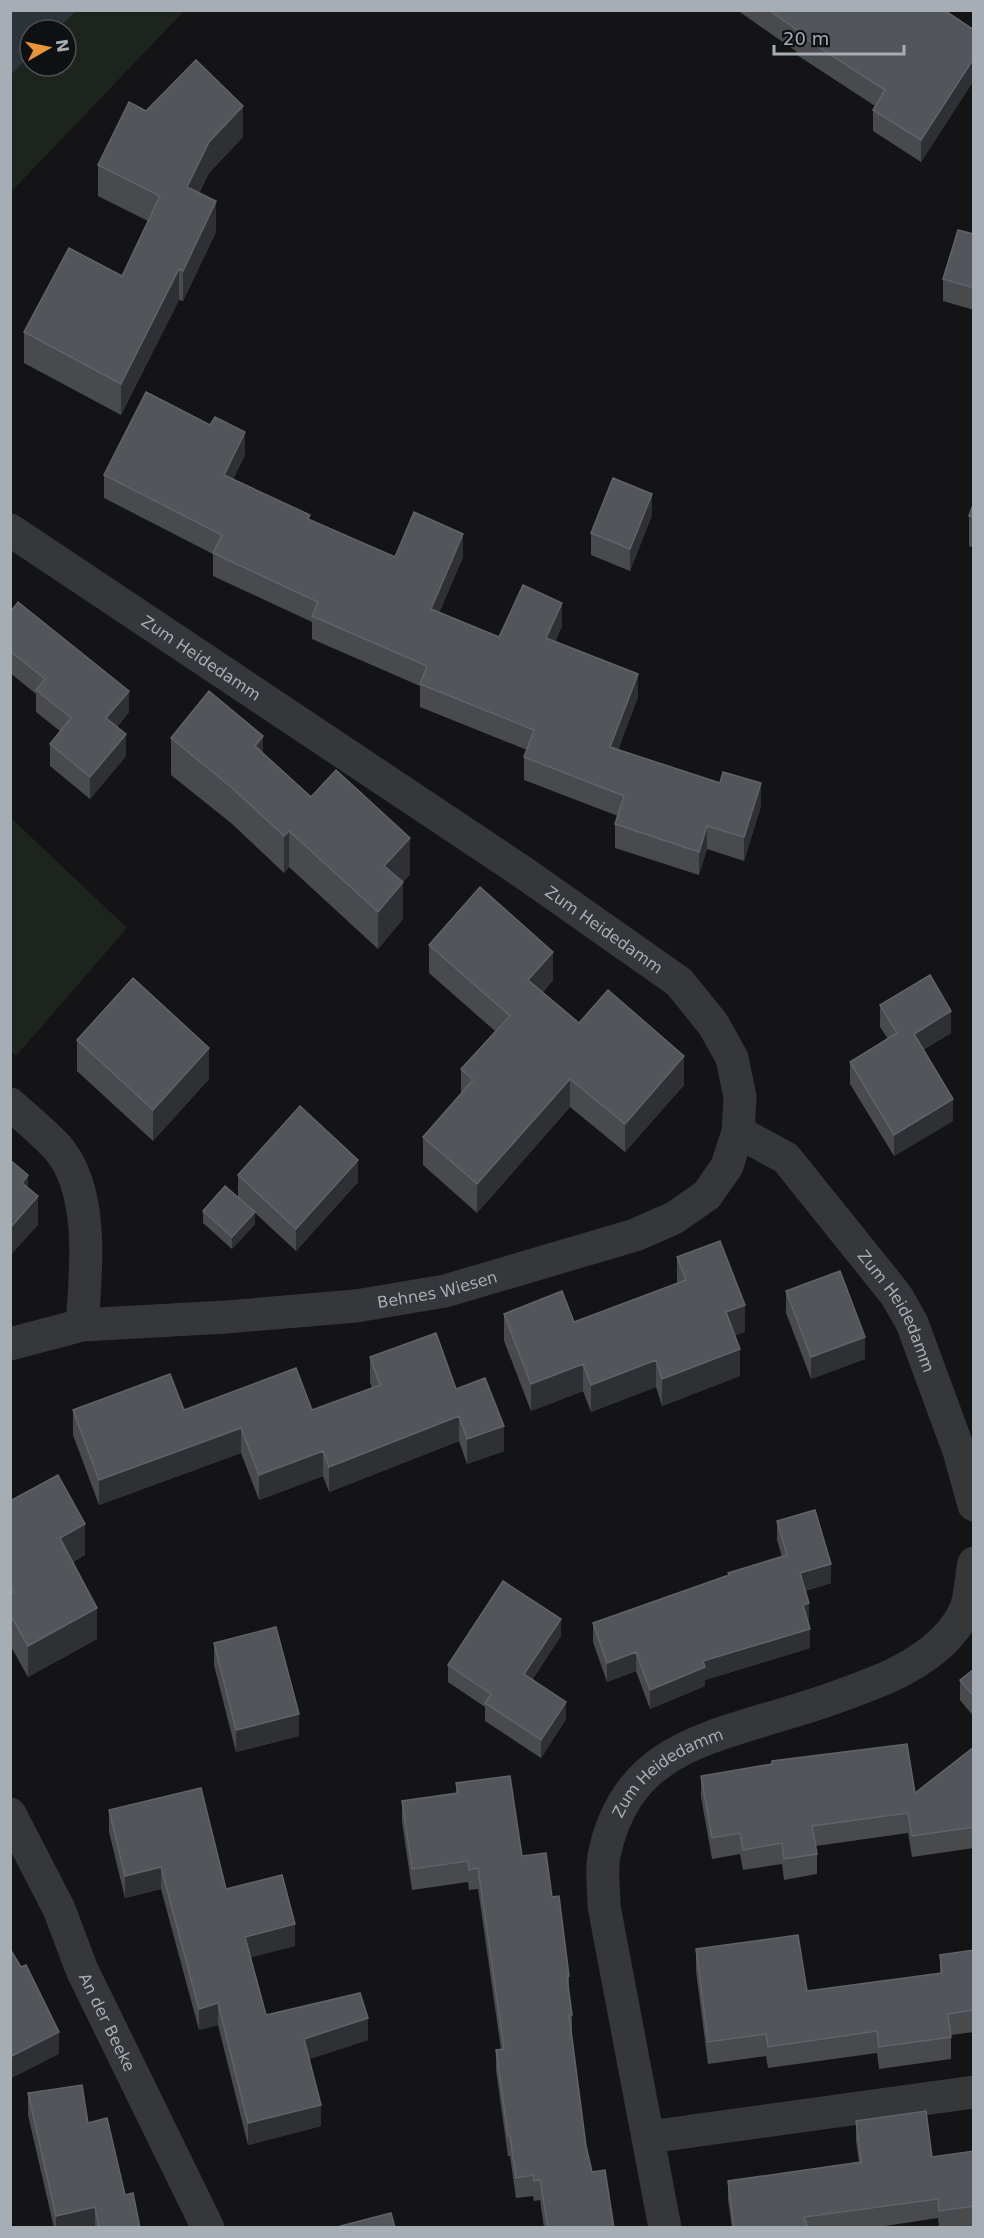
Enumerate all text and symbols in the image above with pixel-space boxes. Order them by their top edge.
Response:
north arrow [18,18,78,78]
scale bar [774,18,904,56]
text: 20 m [783,28,829,49]
text: N [52,38,73,54]
street label: Zum Heidedamm [138,612,264,705]
street label: Zum Heidedamm [541,882,666,978]
street label: Zum Heidedamm [854,1246,938,1375]
street label: Behnes Wiesen [376,1267,499,1312]
street label: Zum Heidedamm [608,1724,726,1821]
street label: An der Beeke [75,1970,139,2075]

